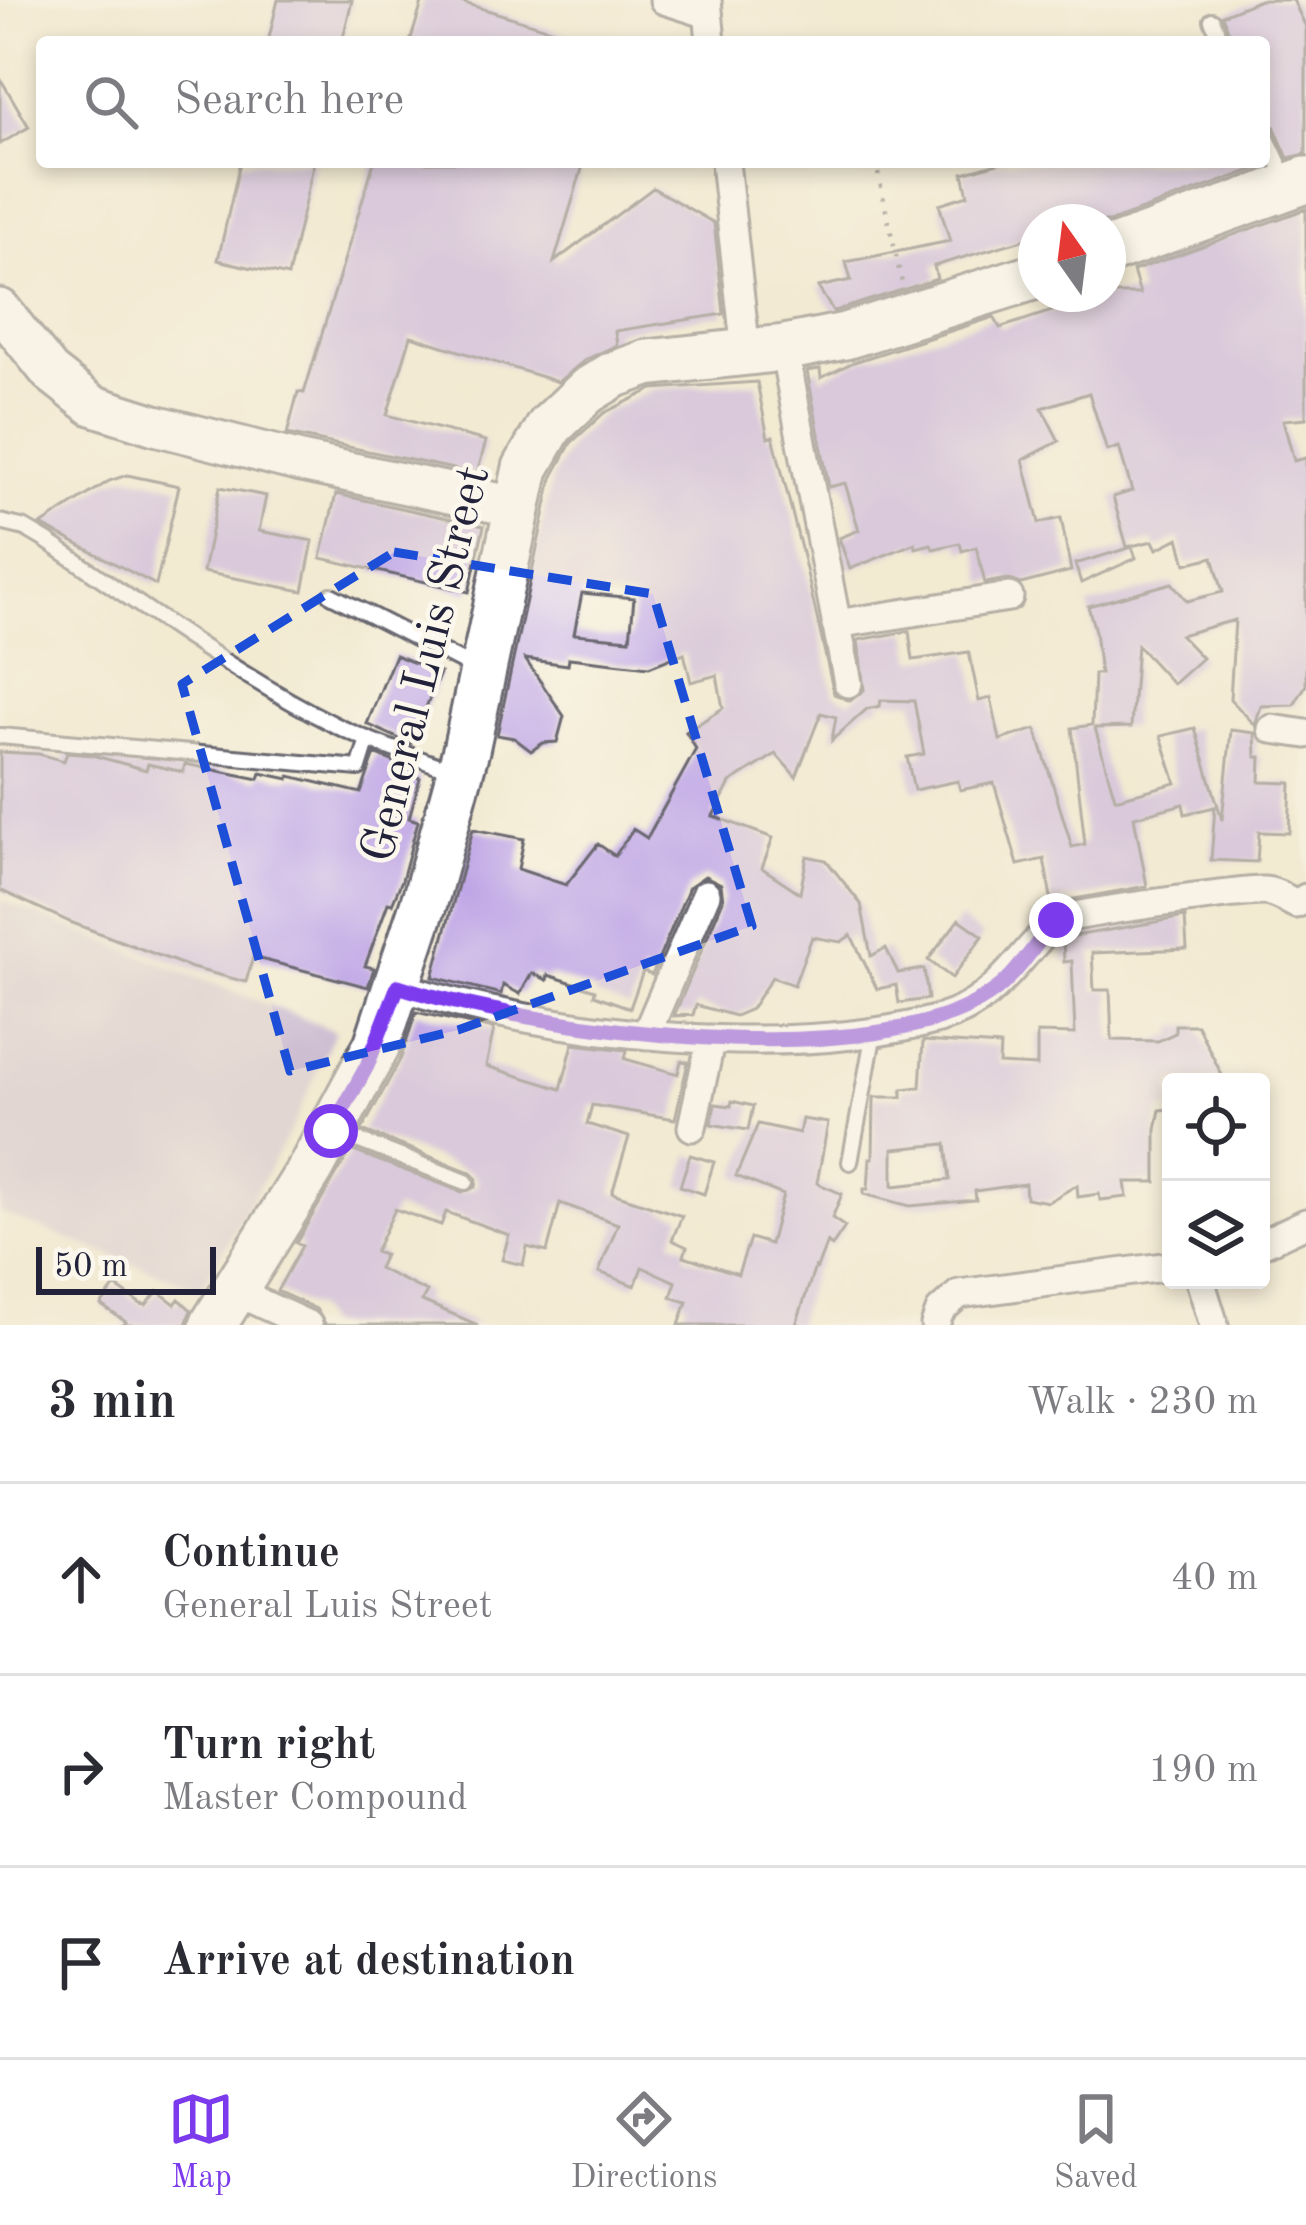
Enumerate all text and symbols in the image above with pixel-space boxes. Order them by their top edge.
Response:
search box [36,36,1270,168]
icon: search [78,69,144,135]
text: Search here [174,79,404,124]
north arrow [1018,204,1126,312]
street label: General Luis Street [355,461,499,867]
route end [1029,893,1083,947]
map controls [1162,1073,1270,1289]
button: locate [1162,1073,1270,1181]
route start [304,1104,358,1158]
button: layers [1162,1181,1270,1289]
scale bar [36,1241,216,1294]
text: 50 m [54,1251,128,1284]
text: 3 min [48,1378,176,1429]
text: Walk · 230 m [1027,1383,1258,1422]
text: Continue [162,1532,340,1577]
icon: ahead [48,1546,114,1612]
text: 40 m [1171,1559,1258,1598]
text: General Luis Street [162,1587,492,1626]
text: Turn right [162,1724,375,1769]
icon: right [48,1738,114,1804]
text: 190 m [1148,1751,1258,1790]
text: Master Compound [162,1779,468,1818]
icon: arrive [48,1930,114,1996]
text: Arrive at destination [162,1940,575,1985]
tab: Map [168,2086,234,2199]
tab: Directions [571,2086,717,2199]
tab: Saved [1054,2086,1138,2199]

